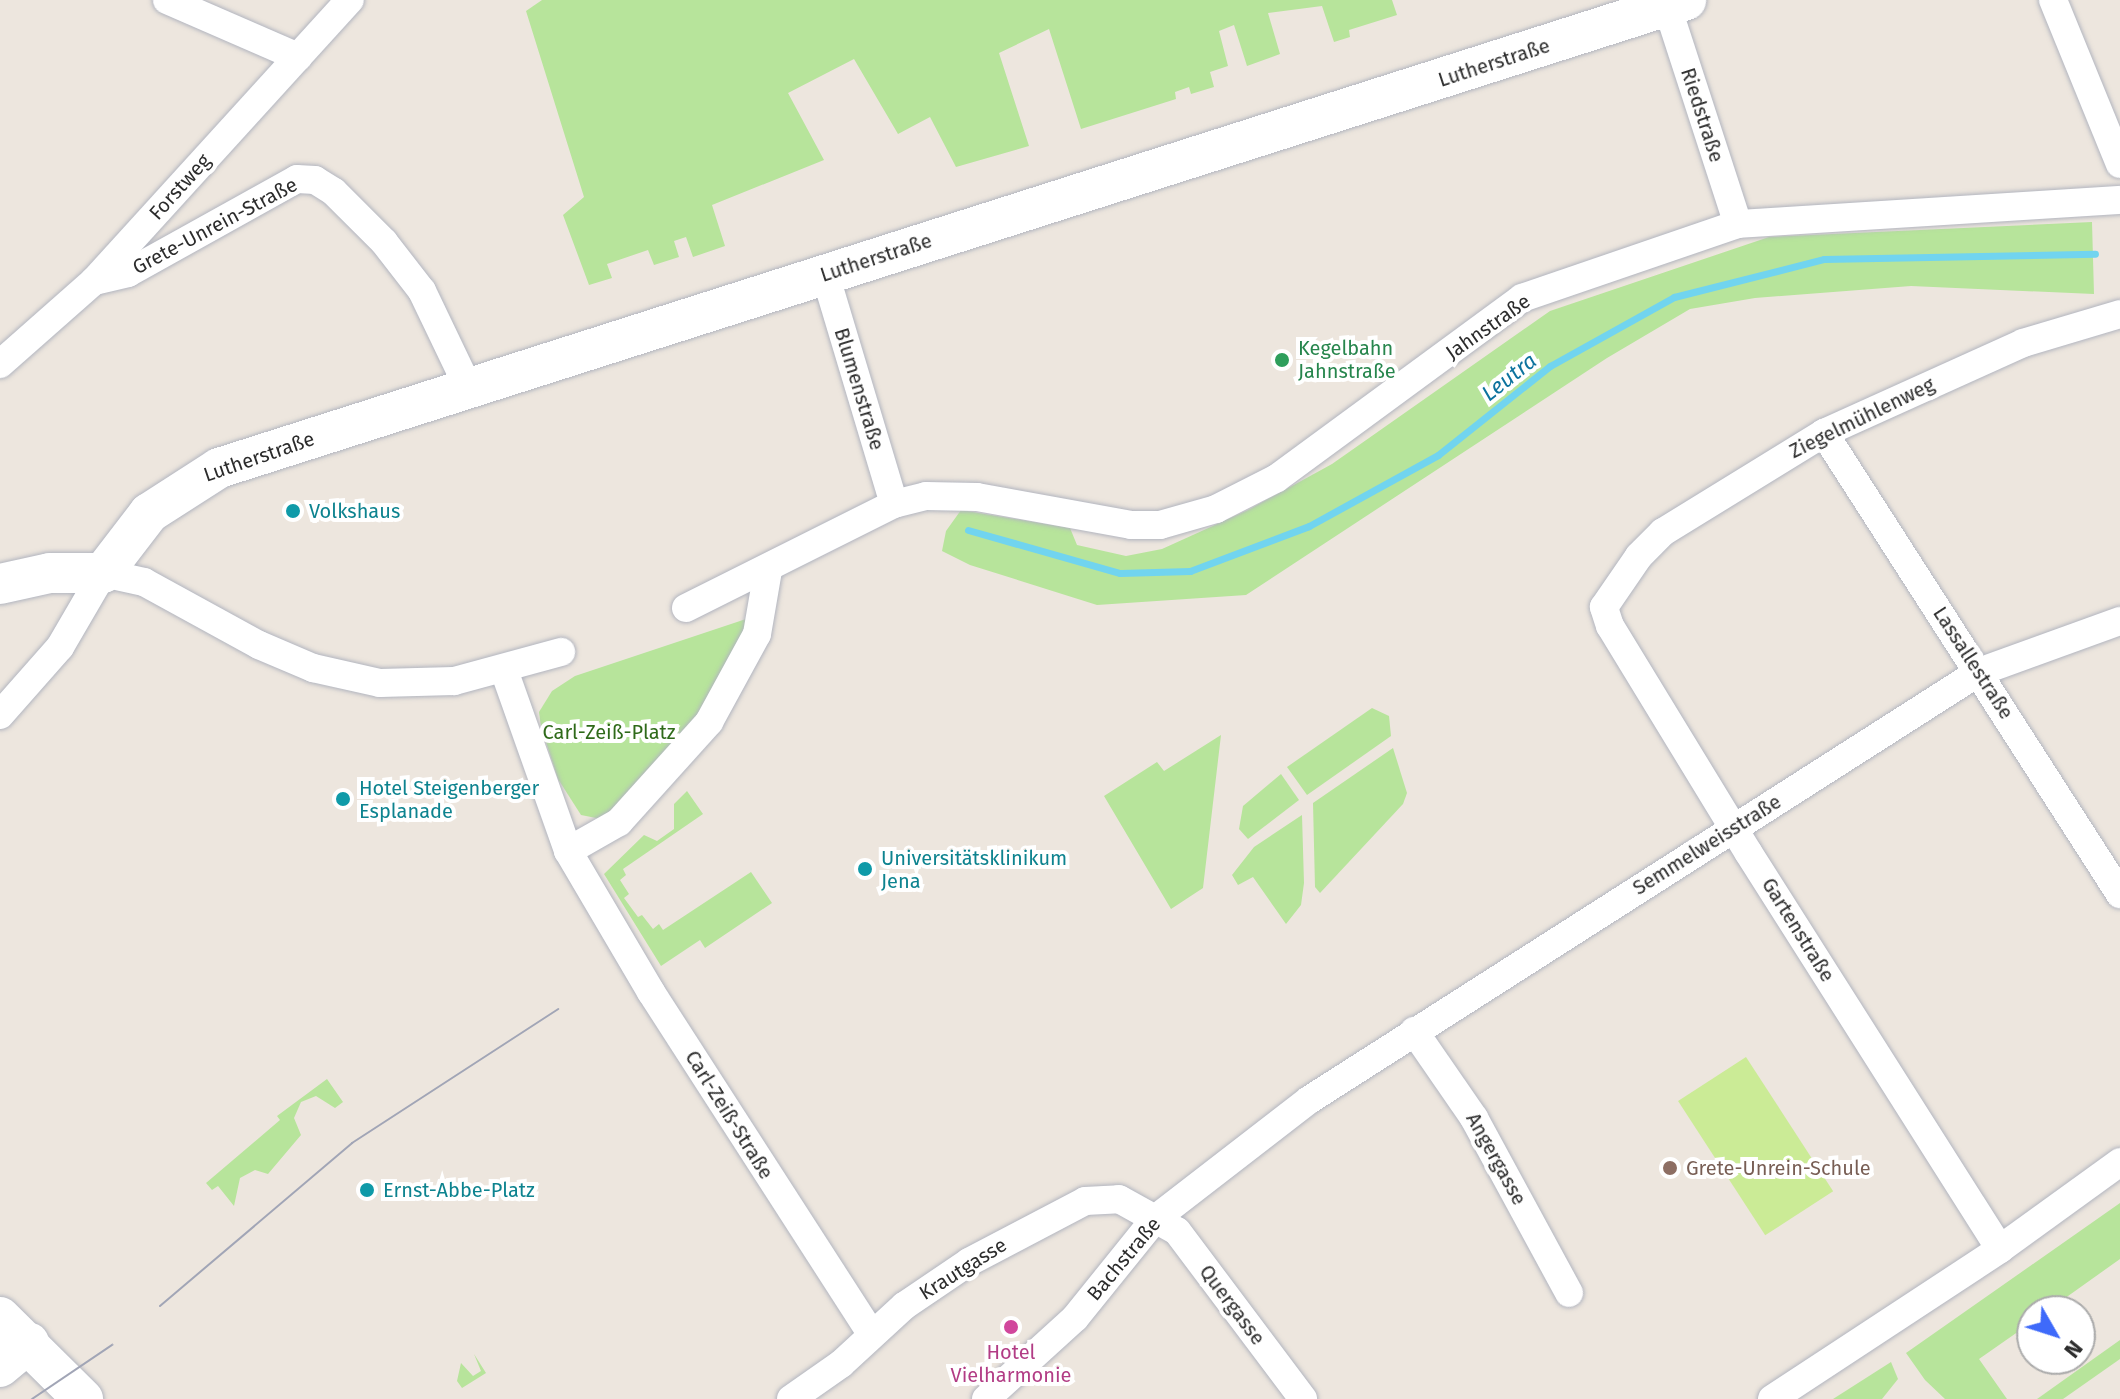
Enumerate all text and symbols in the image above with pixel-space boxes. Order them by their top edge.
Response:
street label: Lutherstraße [1435,34,1553,92]
street label: Riedstraße [1675,65,1729,165]
street label: Forstweg [144,149,216,225]
street label: Grete-Unrein-Straße [129,172,301,280]
street label: Lutherstraße [817,229,935,287]
street label: Jahnstraße [1441,289,1535,365]
street label: Blumenstraße [829,325,889,453]
place label: Kegelbahn Jahnstraße [1298,336,1396,383]
water label: Leutra [1476,347,1542,407]
marker: Kegelbahn Jahnstraße [1273,351,1291,369]
street label: Ziegelmühlenweg [1786,373,1938,463]
street label: Lutherstraße [200,427,318,487]
place label: Volkshaus [309,499,400,523]
marker: Volkshaus [284,502,302,520]
street label: Lassallestraße [1928,602,2018,724]
park label: Carl-Zeiß-Platz [543,720,675,744]
place label: Hotel Steigenberger Esplanade [359,776,539,823]
marker: Hotel Steigenberger Esplanade [334,790,352,808]
street label: Semmelweisstraße [1629,790,1785,900]
place label: Universitätsklinikum Jena [881,846,1067,893]
marker: Universitätsklinikum Jena [856,860,874,878]
street label: Gartenstraße [1757,874,1839,986]
street label: Carl-Zeiß-Straße [680,1046,778,1184]
street label: Angergasse [1461,1109,1531,1209]
place label: Grete-Unrein-Schule [1686,1156,1871,1180]
marker: Grete-Unrein-Schule [1661,1159,1679,1177]
place label: Ernst-Abbe-Platz [383,1178,535,1202]
marker: Ernst-Abbe-Platz [358,1181,376,1199]
street label: Bachstraße [1082,1212,1166,1306]
street label: Krautgasse [915,1233,1011,1305]
street label: Quergasse [1194,1260,1270,1350]
north arrow [2016,1295,2096,1375]
marker: Hotel Vielharmonie [1002,1318,1020,1336]
text: N [2058,1335,2089,1363]
place label: Hotel Vielharmonie [951,1340,1071,1387]

